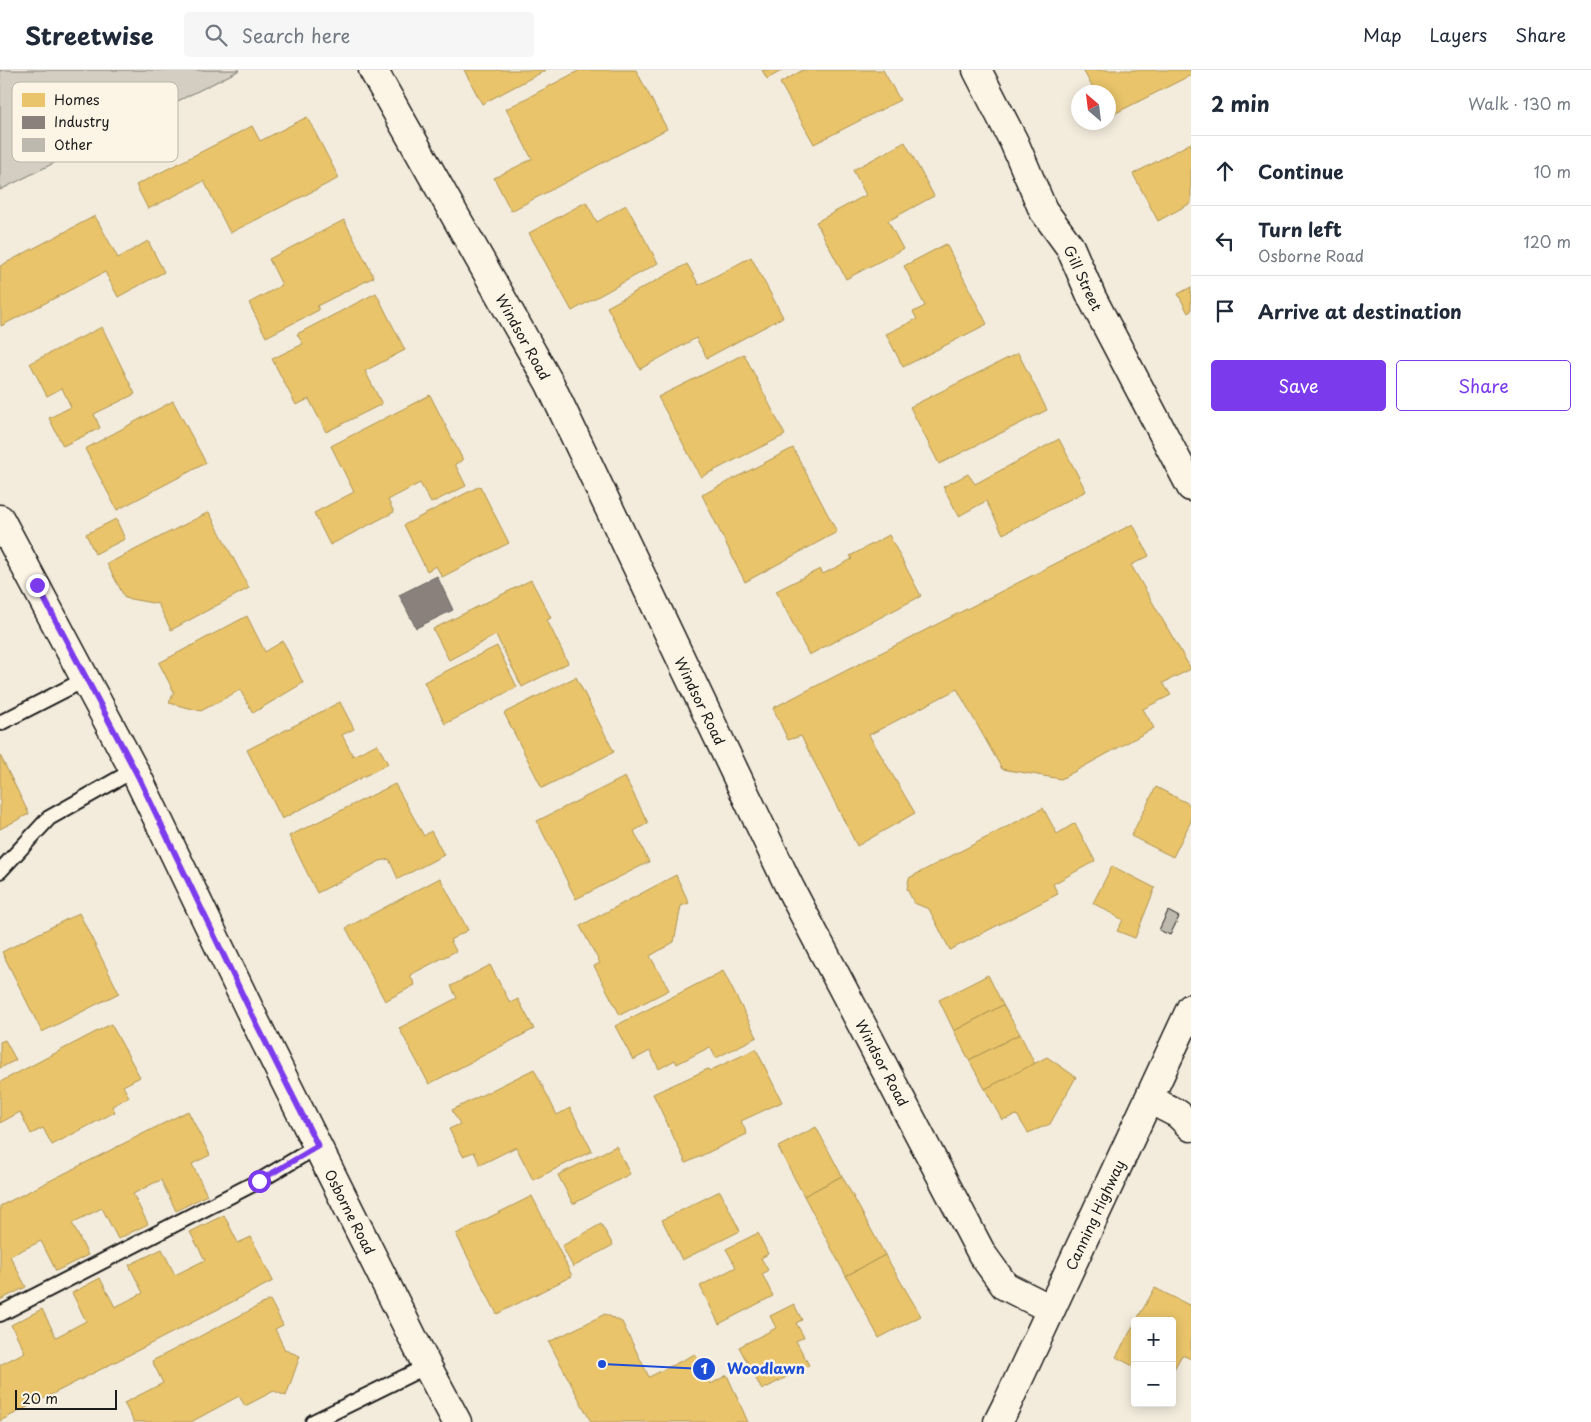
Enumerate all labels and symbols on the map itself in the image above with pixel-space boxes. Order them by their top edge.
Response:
legend [12,82,178,162]
north arrow [1071,85,1116,130]
text: Homes [54,89,100,110]
text: Industry [54,111,109,132]
text: Other [54,134,93,155]
street label: Gill Street [1059,242,1107,314]
street label: Windsor Road [491,290,555,384]
route end [26,574,49,597]
street label: Windsor Road [670,653,730,749]
street label: Windsor Road [850,1016,914,1110]
street label: Canning Highway [1060,1156,1130,1274]
street label: Osborne Road [320,1166,380,1258]
route start [248,1170,271,1193]
callout: Woodlawn [692,1354,815,1384]
text: 1 [700,1356,708,1379]
text: Woodlawn [727,1356,805,1379]
scale bar [15,1387,118,1410]

